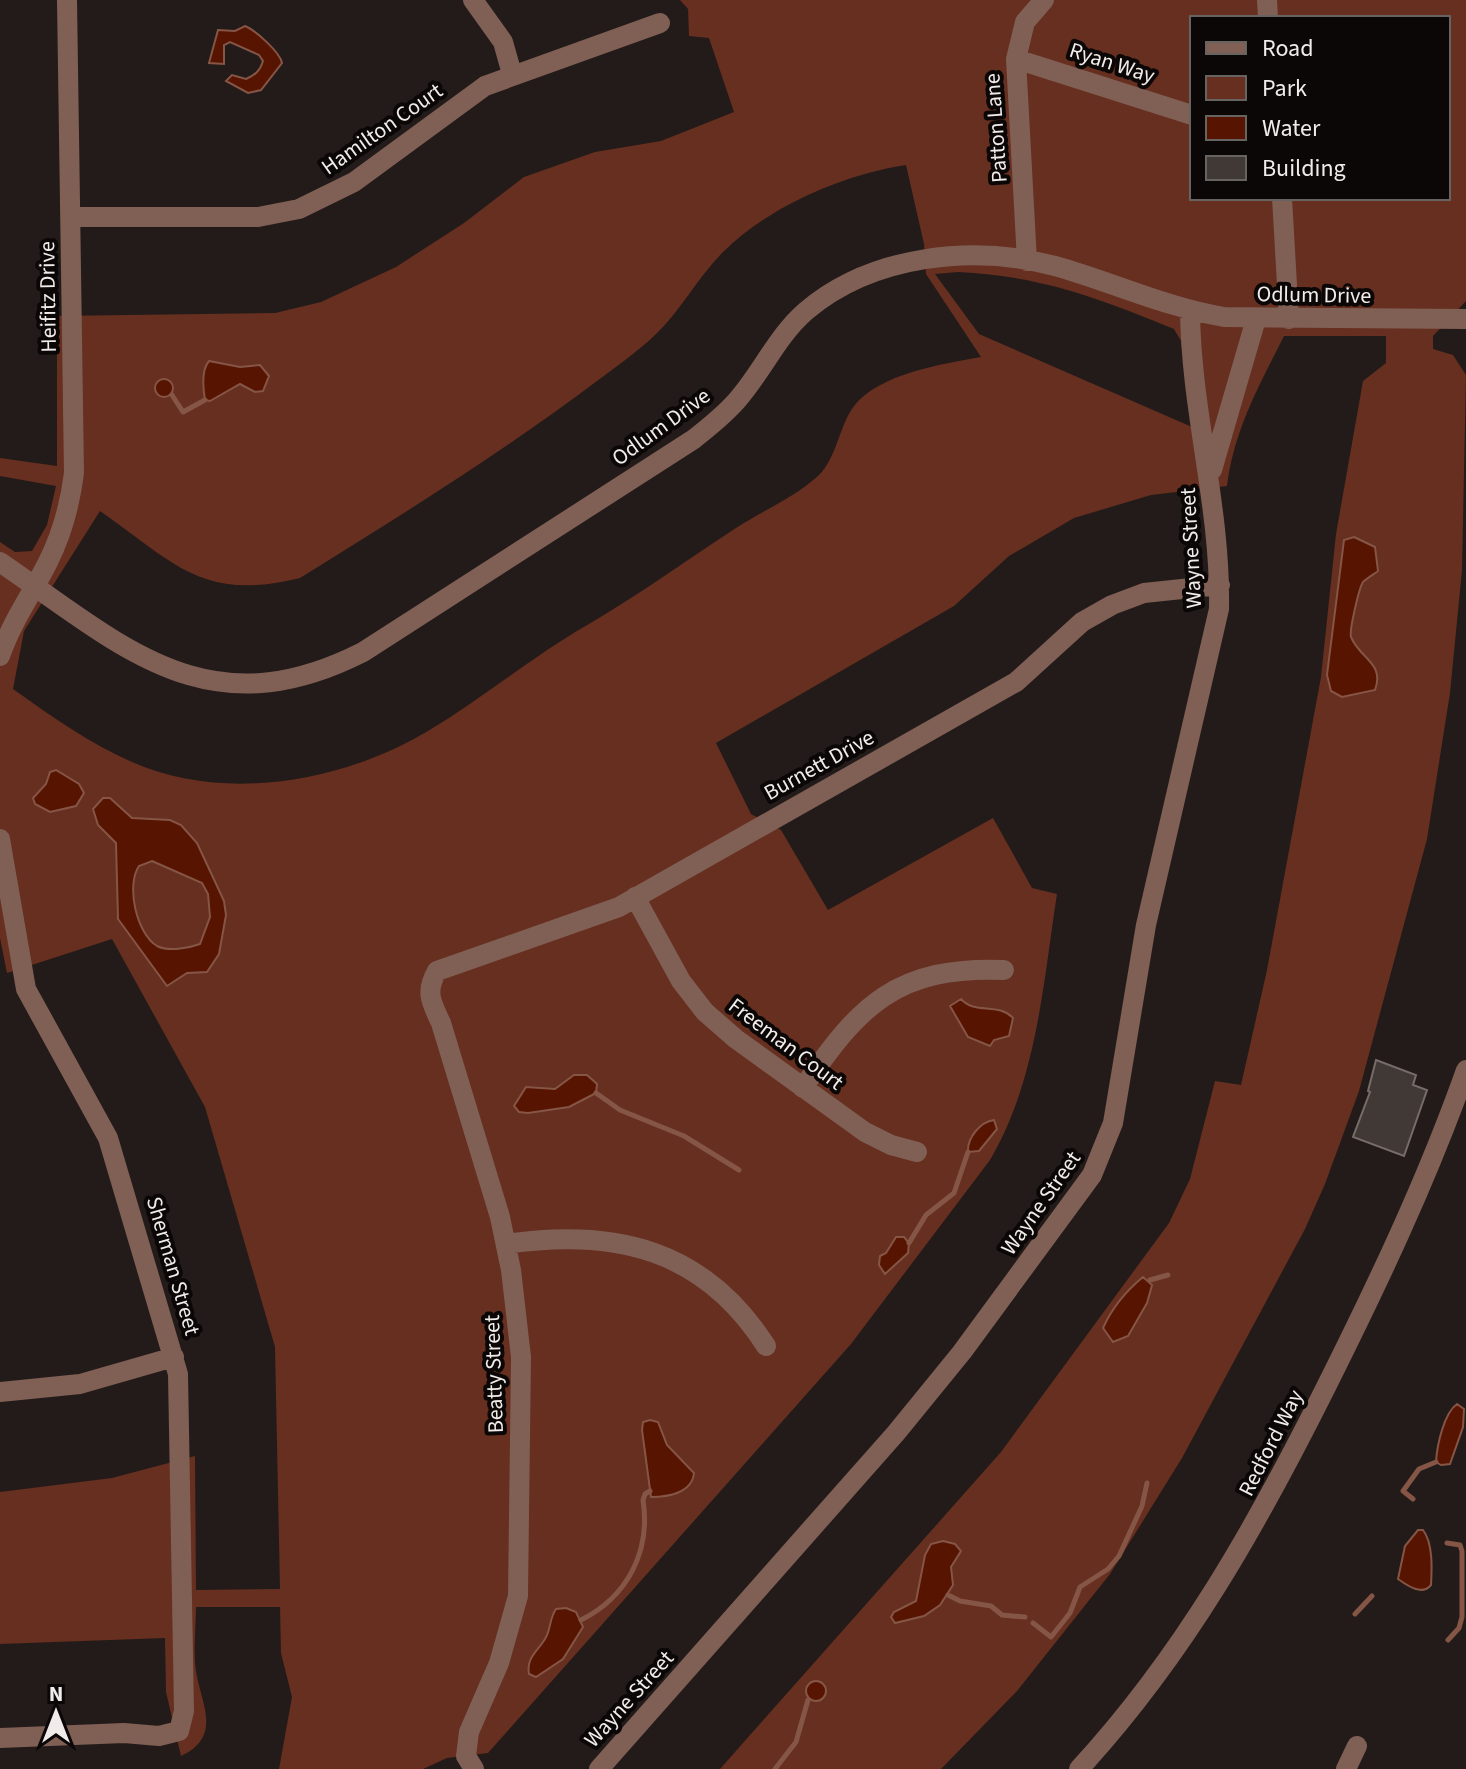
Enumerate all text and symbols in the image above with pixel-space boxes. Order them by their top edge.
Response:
legend [1190,16,1450,200]
text: Road [1262,31,1314,66]
street label: Ryan Way [1065,34,1160,92]
text: Park [1262,71,1307,106]
street label: Patton Lane [976,72,1016,184]
street label: Hamilton Court [315,75,450,183]
text: Water [1262,111,1321,146]
text: Building [1262,151,1346,186]
street label: Heifitz Drive [31,241,65,353]
street label: Odlum Drive [1256,278,1372,312]
street label: Odlum Drive [605,380,717,474]
street label: Wayne Street [1172,486,1210,609]
street label: Burnett Drive [758,721,880,809]
street label: Freeman Court [722,990,851,1098]
street label: Wayne Street [993,1144,1089,1262]
street label: Sherman Street [138,1193,208,1340]
street label: Beatty Street [476,1314,512,1434]
street label: Redford Way [1230,1383,1312,1502]
street label: Wayne Street [577,1643,682,1755]
north arrow [16,1673,96,1753]
text: N [49,1678,63,1710]

